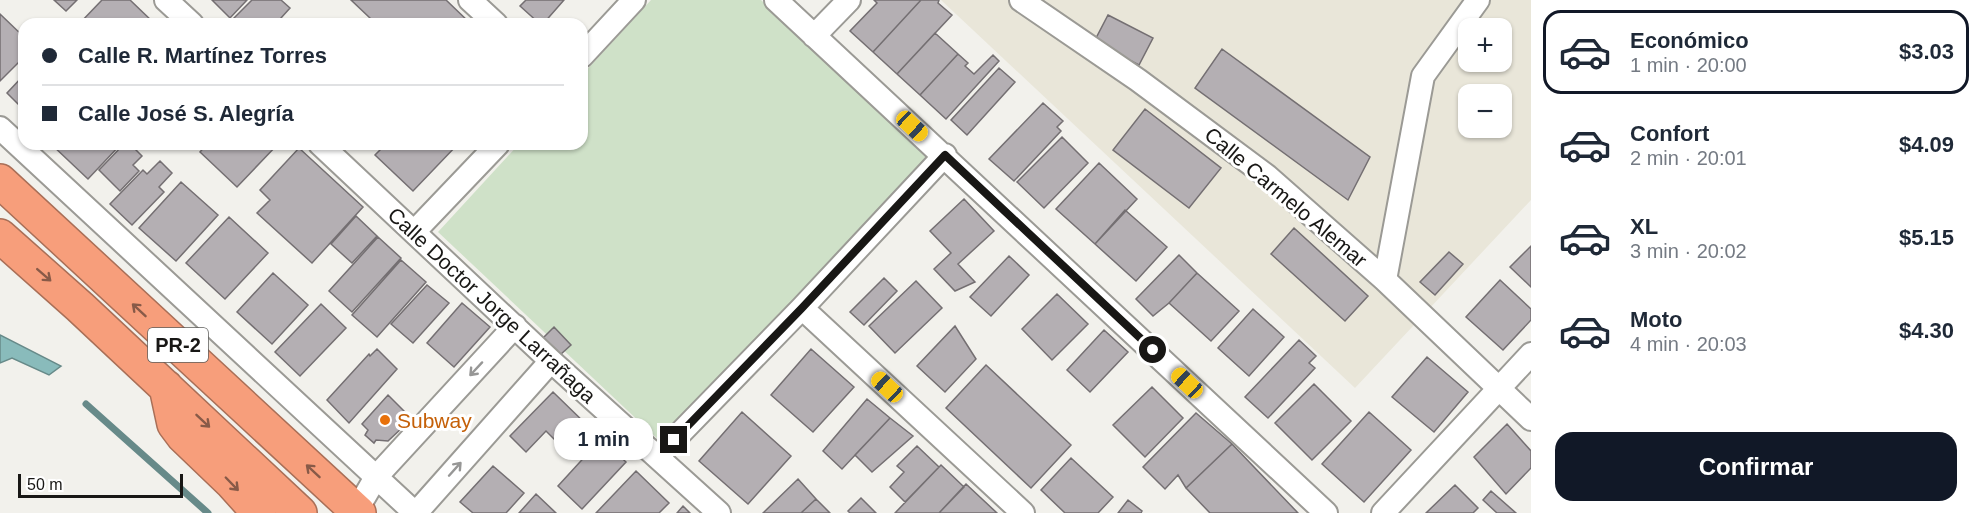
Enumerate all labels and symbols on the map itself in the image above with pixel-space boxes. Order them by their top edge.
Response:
car [893,107,931,145]
street label: Calle Carmelo Alemar [1200,123,1372,271]
street label: Calle Doctor Jorge Larrañaga [383,203,601,408]
one-way arrow [36,268,51,282]
one-way arrow [132,302,147,317]
road number: PR-2 [148,328,208,362]
route start [1139,336,1166,363]
one-way arrow [468,362,483,377]
car [1168,364,1206,402]
car [868,368,906,406]
place label: Subway [397,409,472,432]
marker: Subway [378,413,392,427]
one-way arrow [195,414,210,428]
callout: 1 min [554,419,653,461]
route end [660,426,687,453]
one-way arrow [448,462,462,477]
one-way arrow [306,463,321,478]
scale bar [18,471,183,498]
one-way arrow [225,476,239,491]

